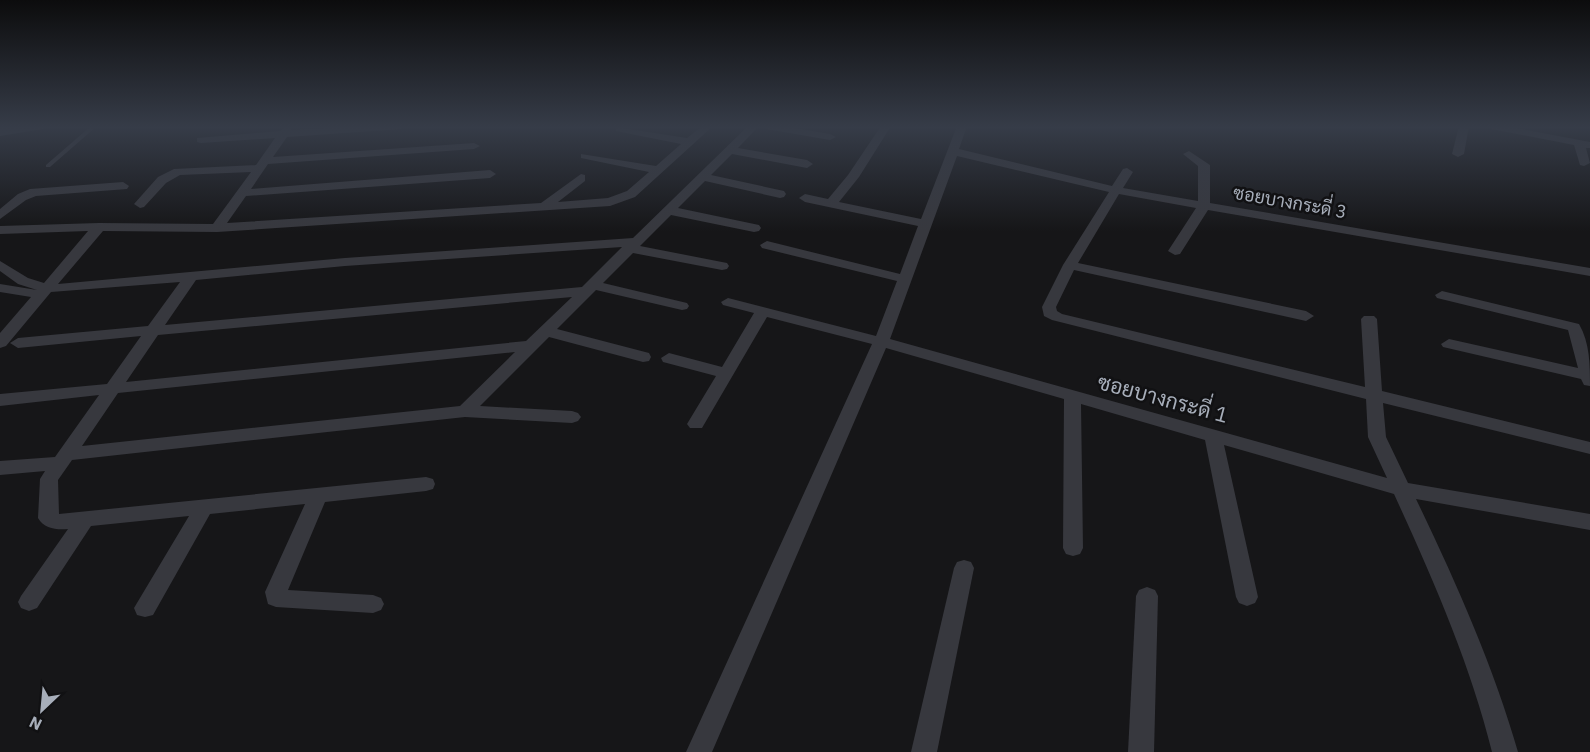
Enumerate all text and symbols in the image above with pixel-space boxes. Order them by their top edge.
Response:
street label: ซอยบางกระดี่ 3 [1231,177,1349,223]
street label: ซอยบางกระดี่ 1 [1095,362,1233,429]
north arrow [12,680,72,740]
text: N [26,712,45,735]

